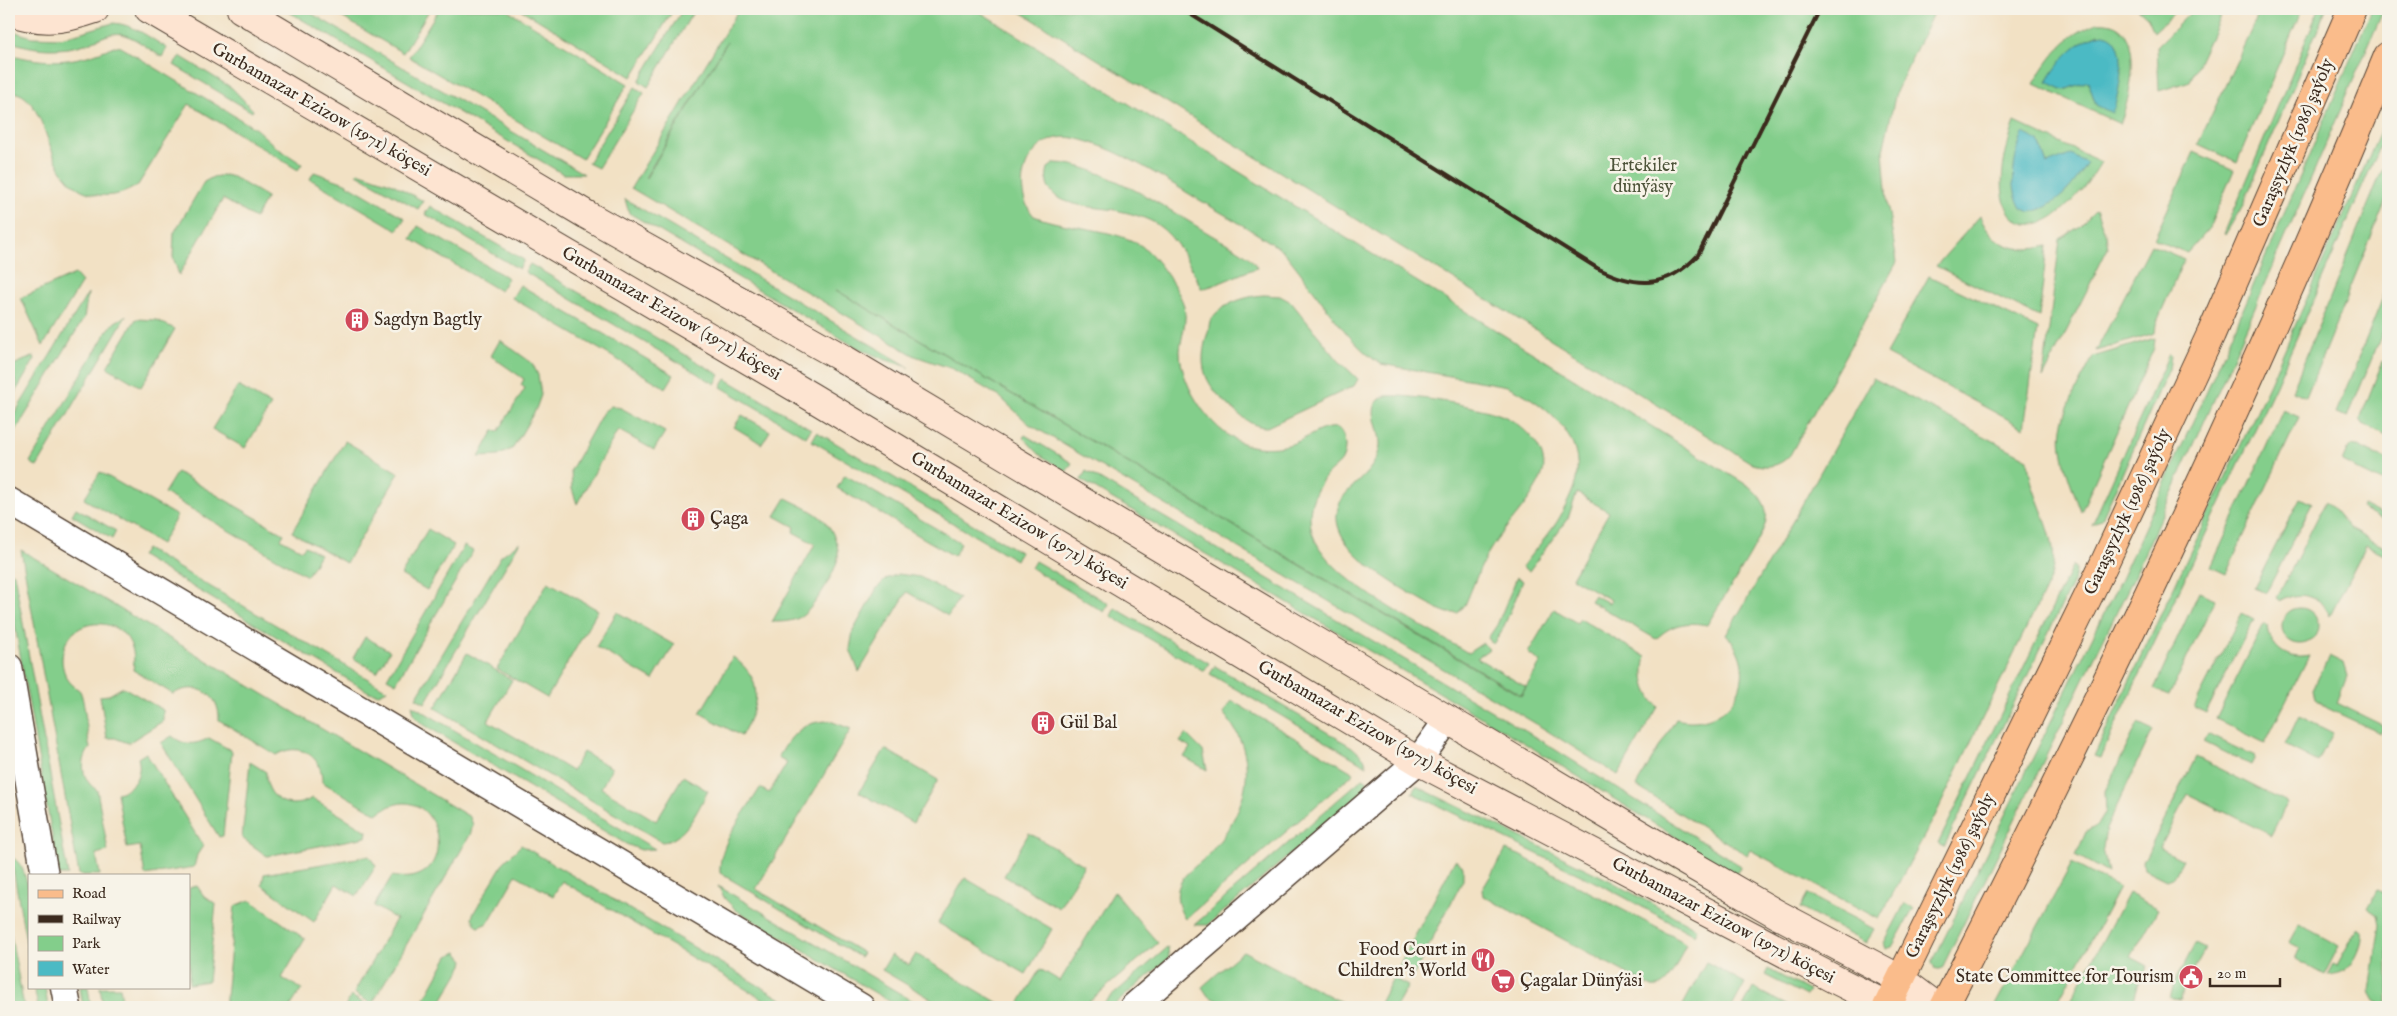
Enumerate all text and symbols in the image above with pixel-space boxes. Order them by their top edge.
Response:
street label: Gurbannazar Ezizow (1971) köçesi [207,38,435,182]
street label: Garaşsyzlyk (1986) şaýoly [2248,55,2340,231]
park label: Ertekiler dünýäsy [1609,155,1677,199]
street label: Gurbannazar Ezizow (1971) köçesi [557,242,785,386]
building icon: Sagdyn Bagtly [344,307,370,333]
place label: Sagdyn Bagtly [374,309,482,332]
street label: Garaşsyzlyk (1986) şaýoly [2079,425,2177,599]
street label: Gurbannazar Ezizow (1971) köçesi [906,447,1132,595]
building icon: Çaga [680,506,706,532]
place label: Çaga [710,508,748,531]
street label: Gurbannazar Ezizow (1971) köçesi [1253,656,1481,800]
building icon: Gül Bal [1030,710,1056,736]
place label: Gül Bal [1060,712,1117,735]
street label: Garaşsyzlyk (1986) şaýoly [1901,789,2001,962]
street label: Gurbannazar Ezizow (1971) köçesi [1607,852,1839,990]
legend [28,874,190,988]
text: Road [72,884,107,903]
text: Railway [72,910,122,929]
text: Park [72,934,102,953]
place label: Food Court in Children's World [1338,939,1466,983]
restaurant icon: Food Court in Children's World [1470,947,1496,973]
scale bar [2210,956,2280,988]
text: Water [72,960,110,979]
public building icon: State Committee for Tourism [2178,964,2204,990]
text: 20 m [2217,964,2247,983]
place label: State Committee for Tourism [1956,966,2174,989]
supermarket icon: Çagalar Dünýäsi [1490,968,1516,994]
place label: Çagalar Dünýäsi [1520,970,1643,993]

